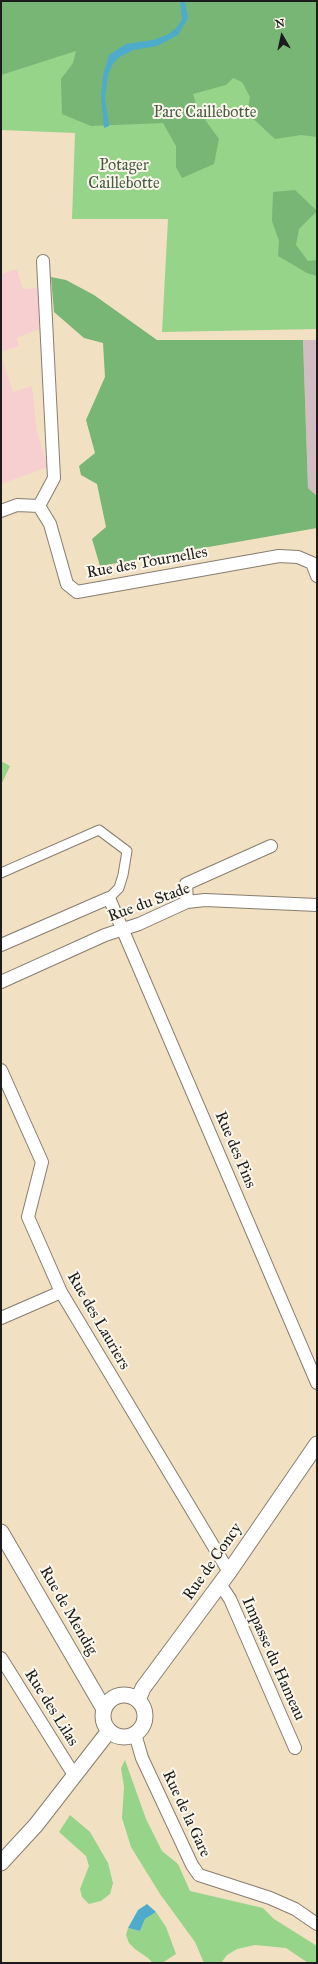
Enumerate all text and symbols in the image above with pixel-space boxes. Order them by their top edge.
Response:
north arrow [262,16,302,56]
text: N [274,17,286,31]
park label: Parc Caillebotte [153,103,257,123]
park label: Potager Caillebotte [88,156,160,194]
street label: Rue des Tournelles [85,543,209,583]
street label: Rue du Stade [105,879,193,927]
street label: Rue des Pins [210,1109,260,1191]
street label: Rue des Lauriers [62,1269,134,1373]
street label: Rue de Concy [179,1520,247,1604]
street label: Rue de Mendig [35,1563,101,1659]
street label: Impasse du Hameau [237,1594,309,1724]
street label: Rue des Lilas [20,1666,82,1750]
street label: Rue de la Gare [158,1768,214,1860]

